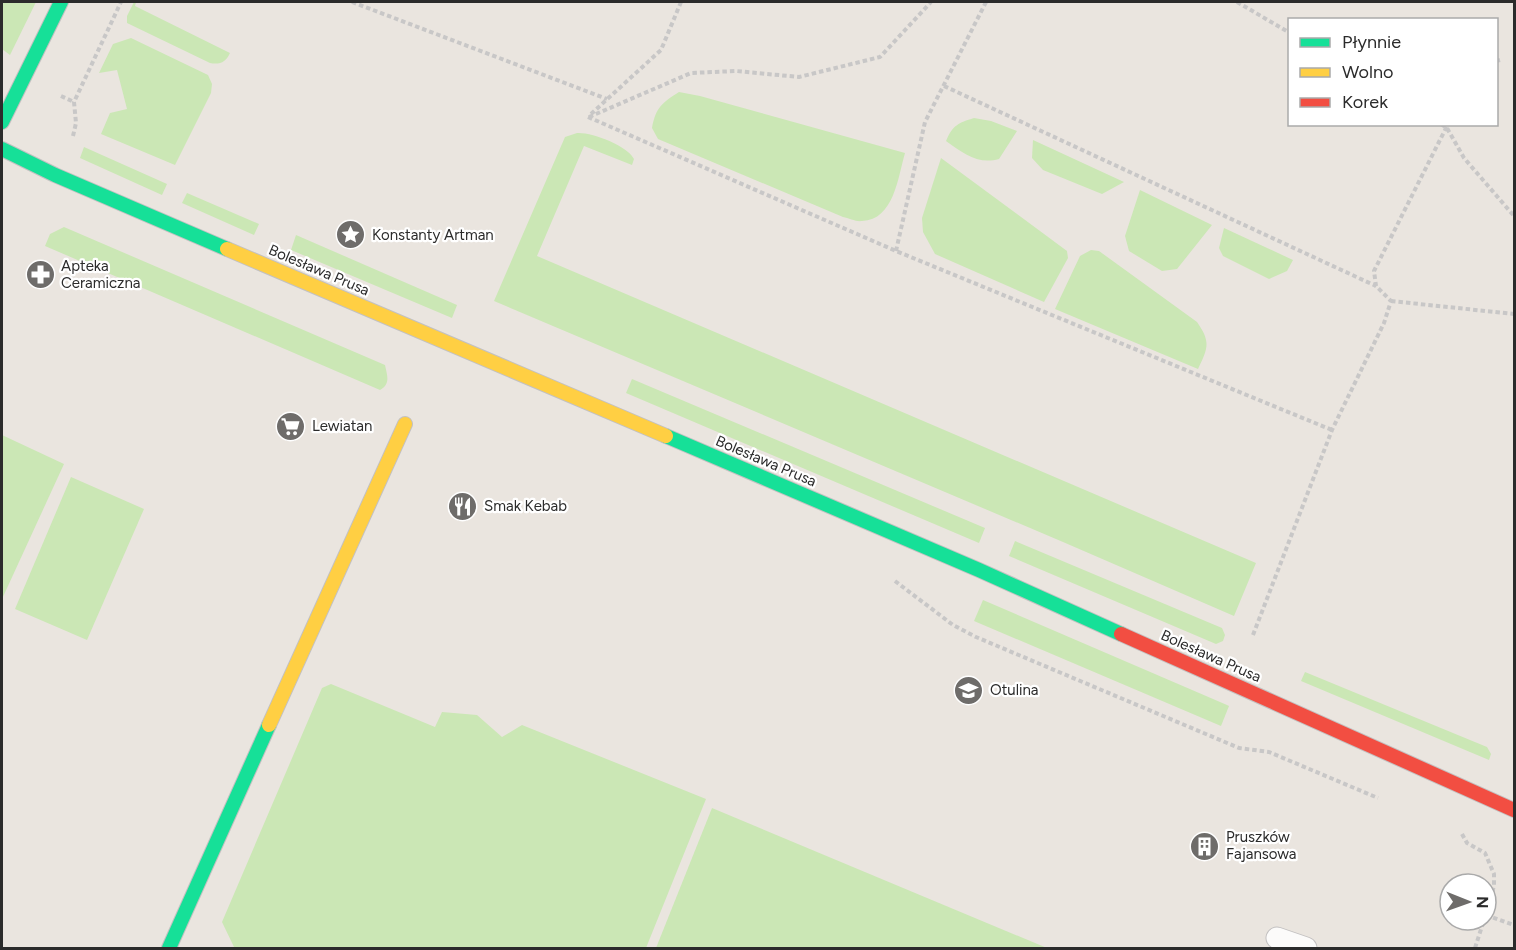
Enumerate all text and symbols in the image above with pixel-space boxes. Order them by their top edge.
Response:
legend [1288,18,1498,126]
text: Płynnie [1342,31,1401,53]
text: Wolno [1342,61,1393,83]
text: Korek [1342,91,1388,113]
place icon: Konstanty Artman [335,219,367,251]
place label: Konstanty Artman [372,226,494,244]
street label: Bolesława Prusa [266,241,372,299]
place label: Apteka Ceramiczna [61,257,140,292]
pharmacy icon: Apteka Ceramiczna [24,259,56,291]
supermarket icon: Lewiatan [275,410,307,442]
place label: Lewiatan [312,417,372,435]
street label: Bolesława Prusa [713,432,819,490]
restaurant icon: Smak Kebab [447,490,479,522]
place label: Smak Kebab [484,497,567,515]
street label: Bolesława Prusa [1158,626,1264,686]
school or university icon: Otulina [953,674,985,706]
place label: Otulina [990,681,1038,699]
place label: Pruszków Fajansowa [1226,828,1297,863]
building icon: Pruszków Fajansowa [1189,830,1221,862]
north arrow [1438,872,1498,932]
text: N [1473,896,1492,909]

